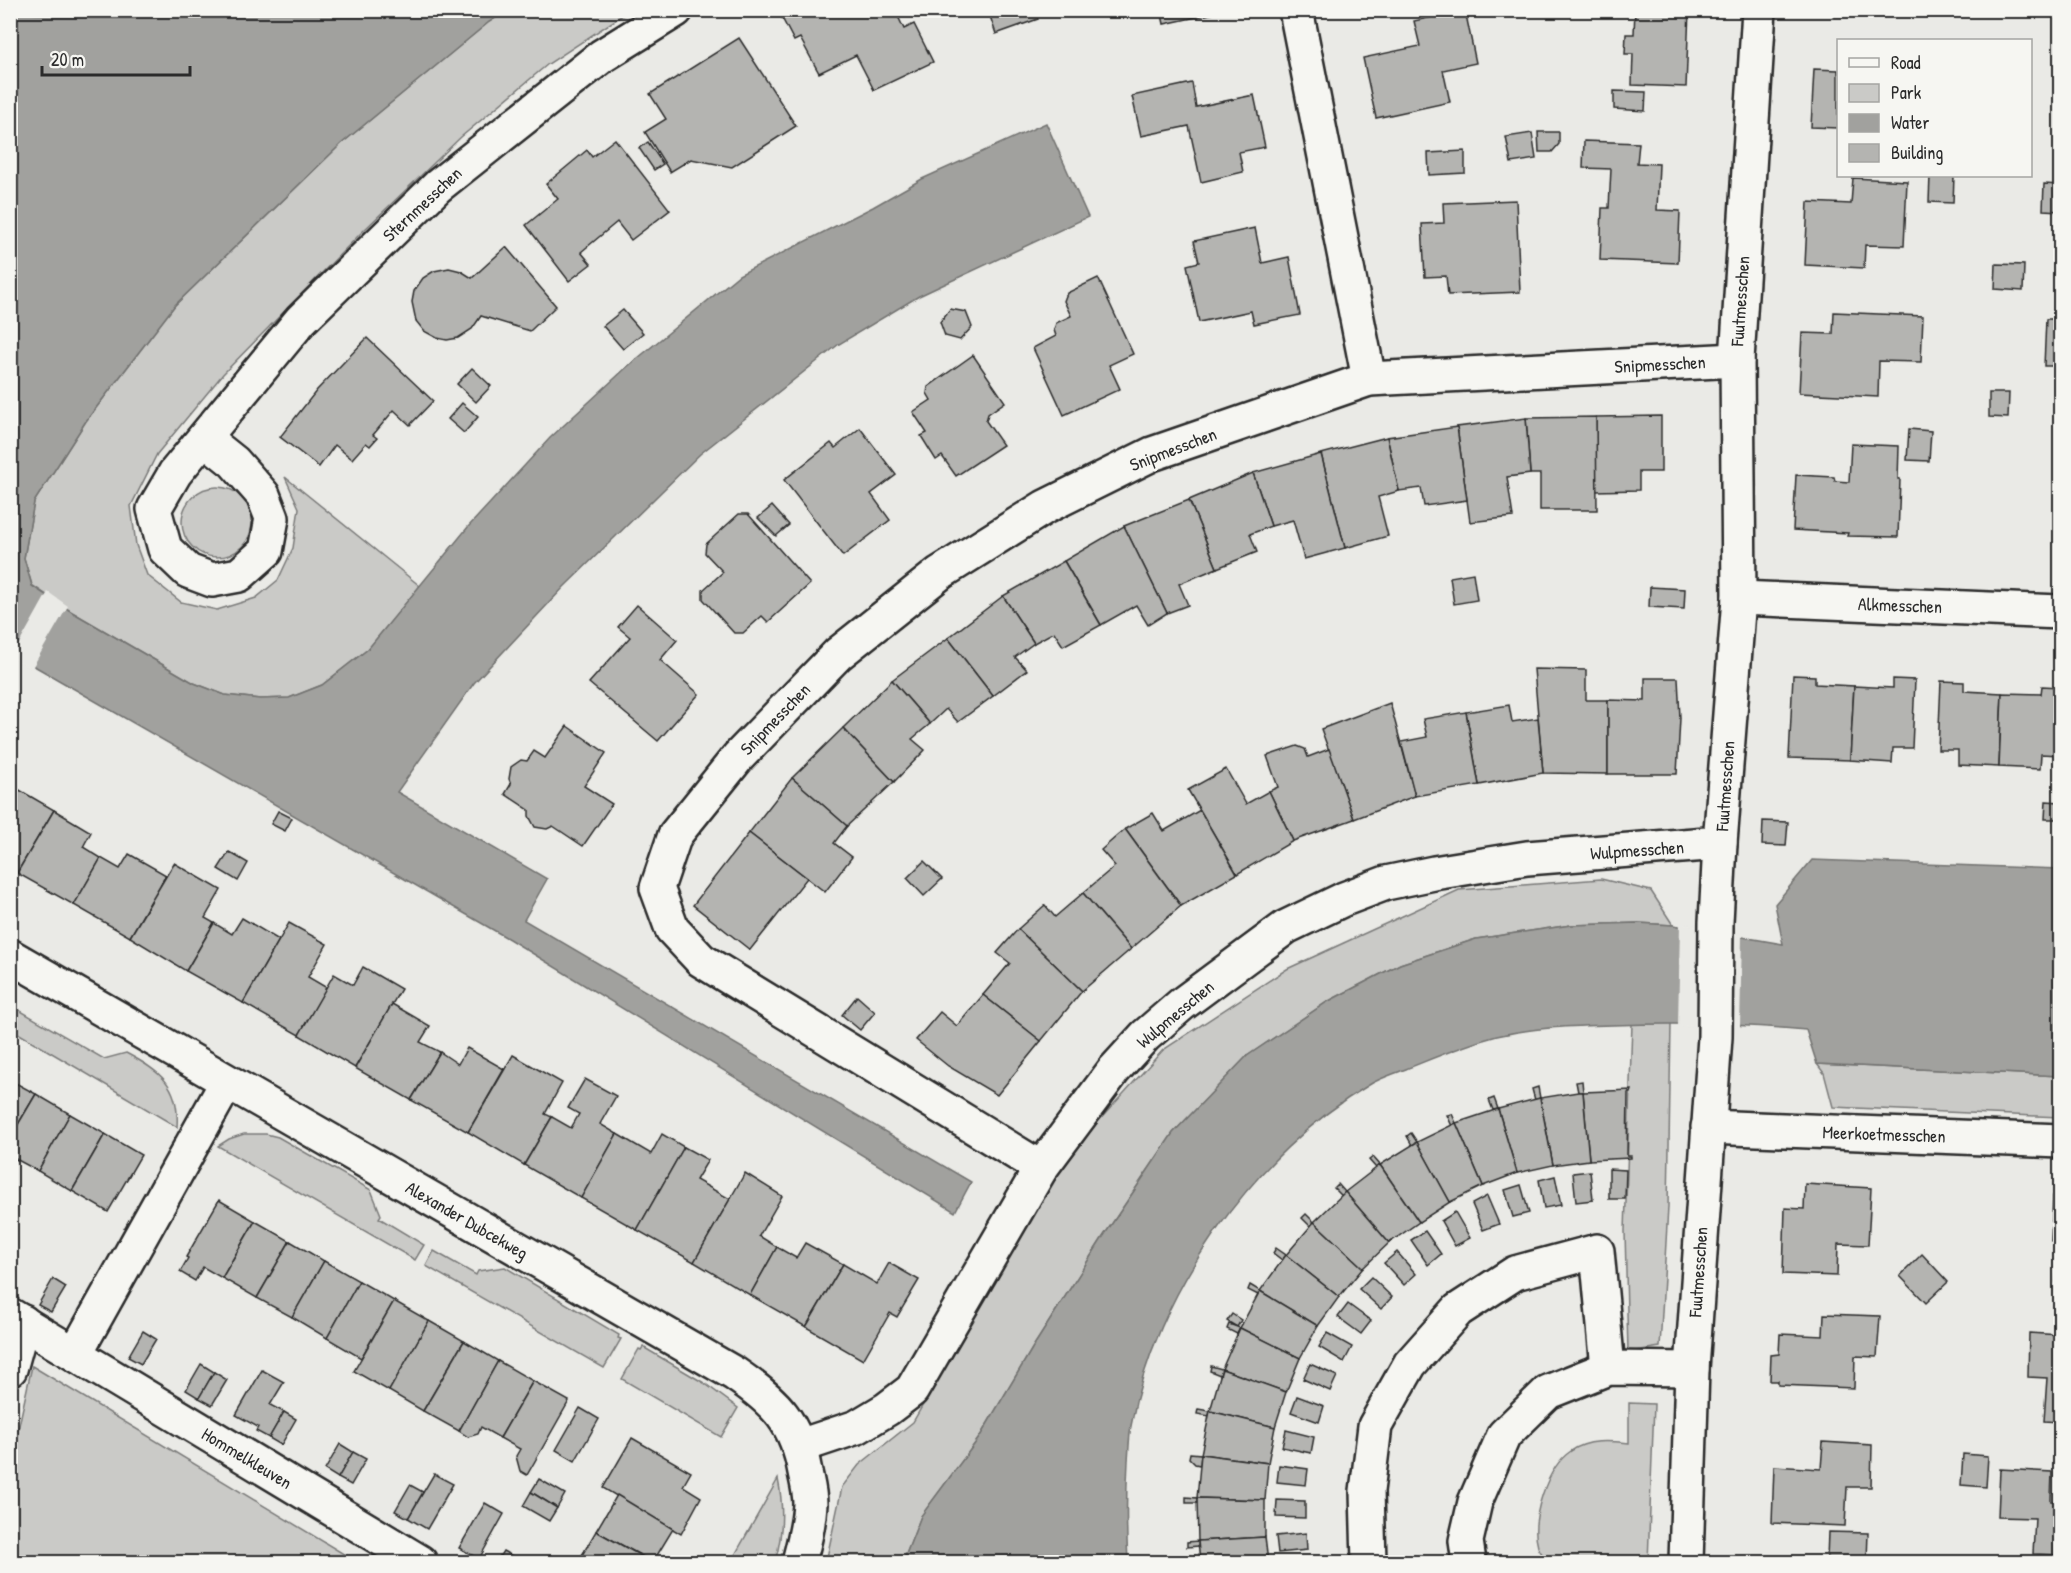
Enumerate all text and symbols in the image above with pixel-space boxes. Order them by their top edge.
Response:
scale bar [42,39,190,77]
legend [1837,39,2032,177]
text: 20 m [51,47,84,72]
text: Road [1891,50,1921,75]
text: Park [1891,80,1922,105]
text: Water [1891,110,1929,135]
text: Building [1891,140,1943,165]
street label: Sternmesschen [377,161,467,247]
street label: Fuutmesschen [1724,255,1756,348]
street label: Snipmesschen [1614,349,1706,379]
street label: Snipmesschen [1126,421,1220,477]
street label: Alkmesschen [1858,591,1942,619]
street label: Snipmesschen [734,677,816,761]
street label: Fuutmesschen [1709,740,1741,833]
street label: Wulpmesschen [1589,834,1685,866]
street label: Wulpmesschen [1131,974,1219,1054]
street label: Meerkoetmesschen [1822,1119,1946,1149]
street label: Alexander Dubcekweg [401,1175,533,1265]
street label: Fuutmesschen [1682,1226,1714,1319]
street label: Hommelkleuven [197,1421,297,1495]

